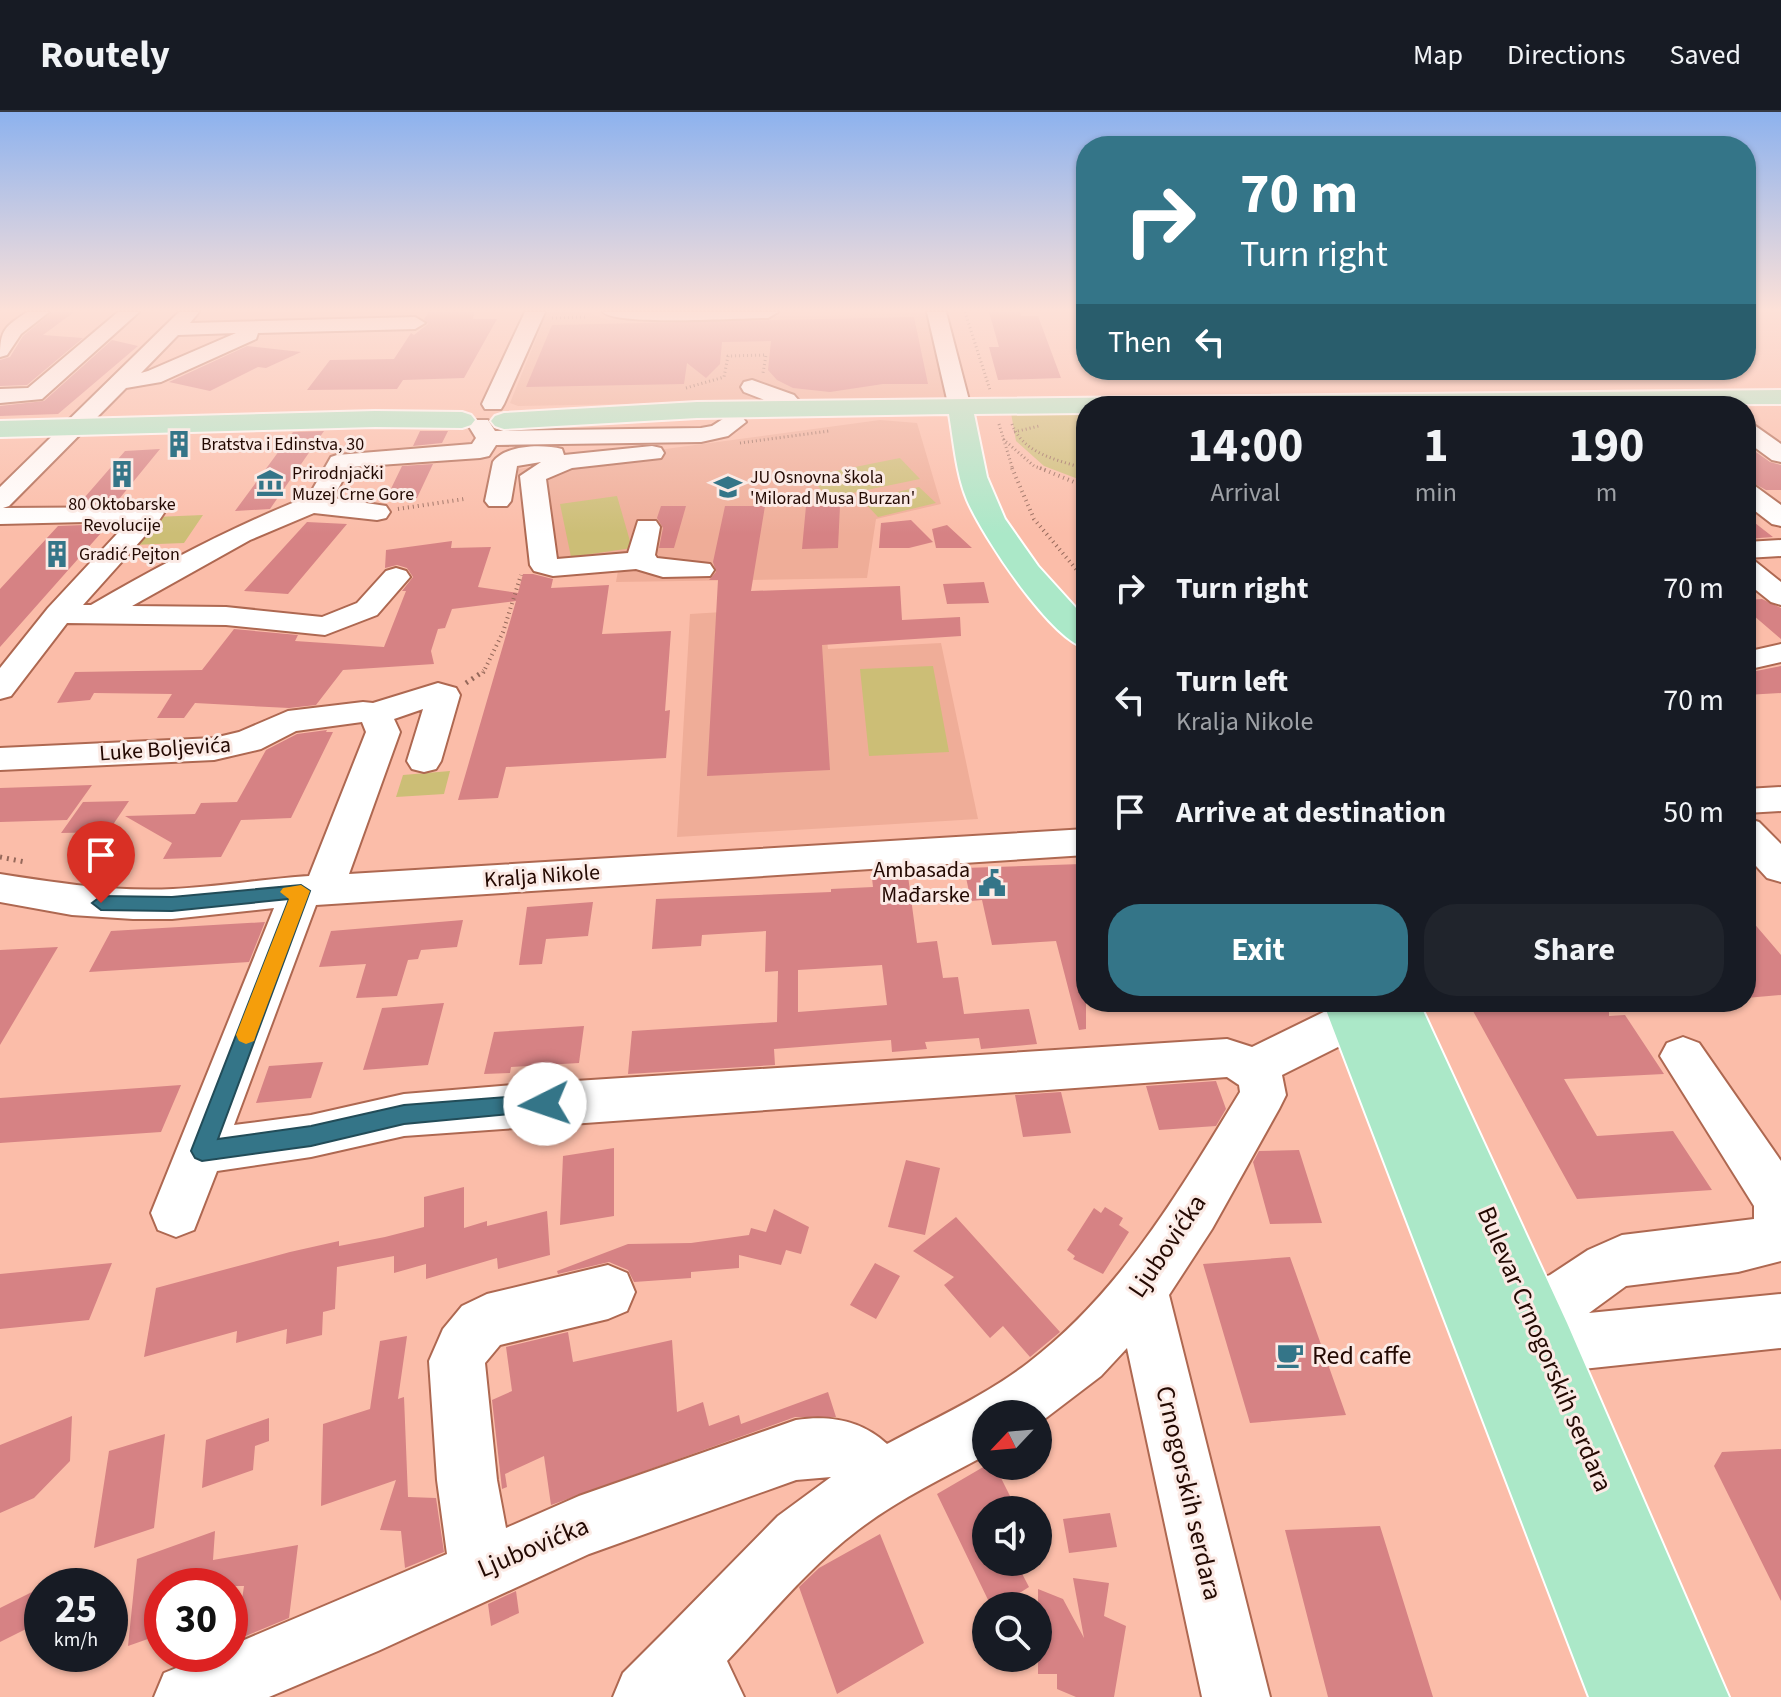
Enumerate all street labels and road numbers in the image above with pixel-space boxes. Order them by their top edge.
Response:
street label: Luke Boljevića [98,728,232,770]
street label: Kralja Nikole [483,856,601,896]
street label: Ljubovićka [1119,1187,1215,1305]
street label: Bulevar Crnogorskih serdara [1468,1200,1622,1498]
street label: Crnogorskih serdara [1146,1382,1232,1604]
street label: Ljubovićka [472,1507,594,1587]

